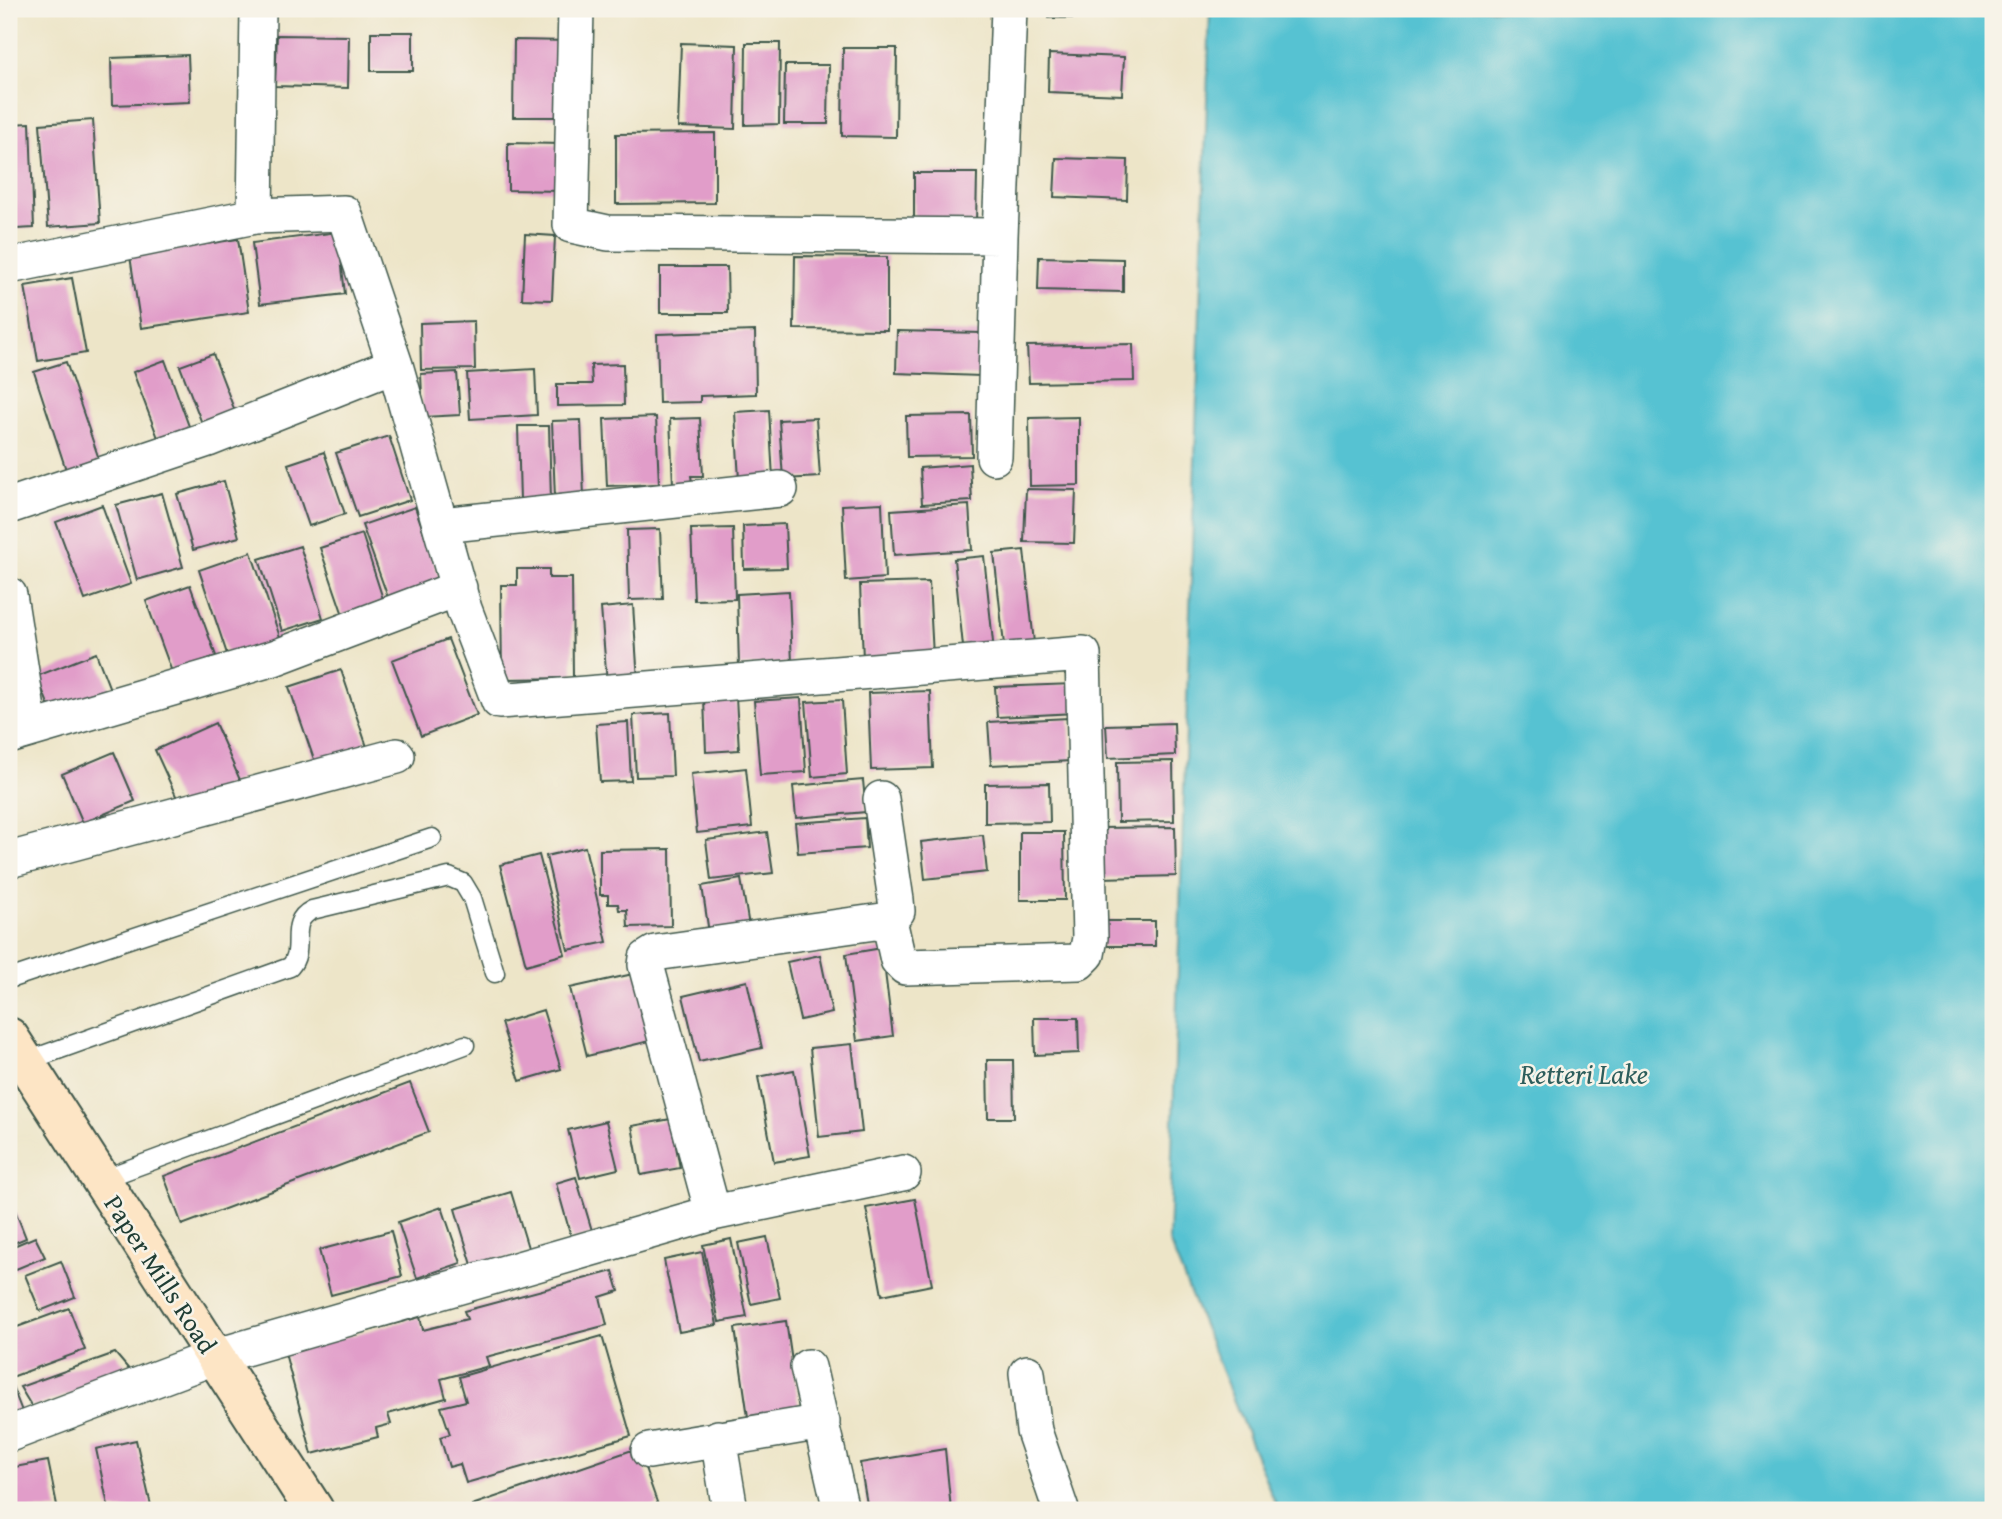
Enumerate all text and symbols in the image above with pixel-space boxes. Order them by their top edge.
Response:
water label: Retteri Lake [1519,1053,1648,1094]
street label: Paper Mills Road [95,1187,227,1361]

